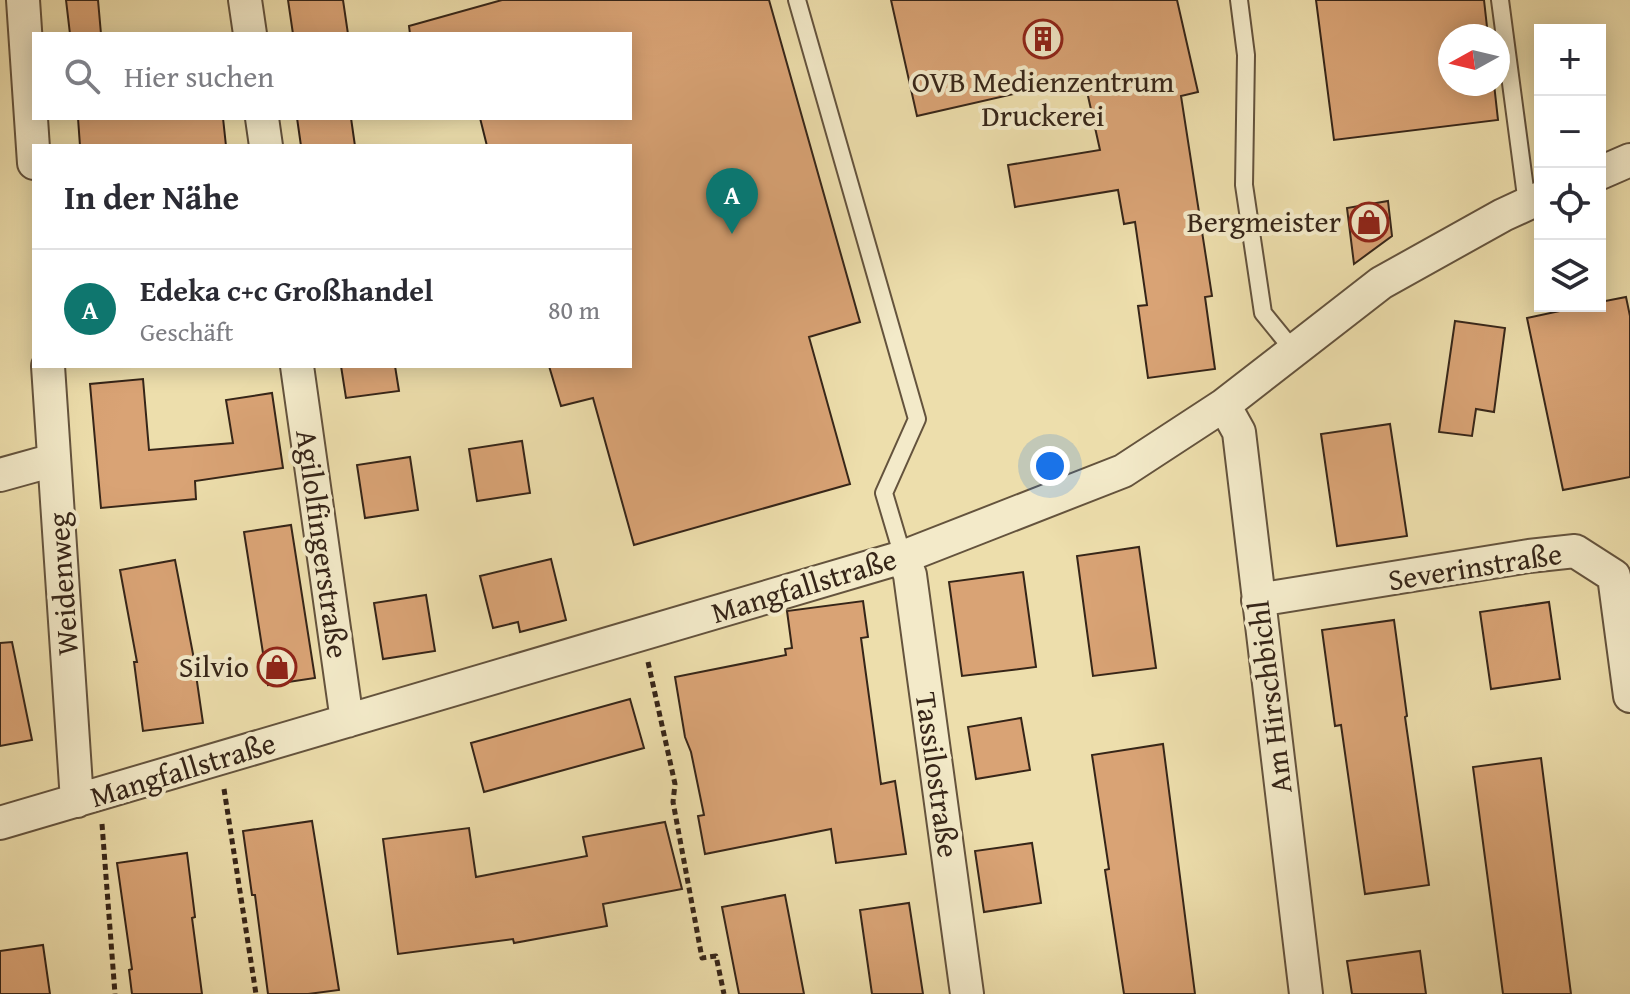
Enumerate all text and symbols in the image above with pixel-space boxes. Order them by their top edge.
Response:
building icon: OVB Medienzentrum Druckerei [1022,18,1064,60]
north arrow [1438,24,1510,96]
map controls [1534,24,1606,312]
button: + [1534,24,1606,96]
search box [32,32,632,120]
icon: search [60,54,104,98]
text: Hier suchen [124,54,274,98]
place label: OVB Medienzentrum Druckerei [912,59,1175,137]
button: − [1534,96,1606,168]
pin: A [706,168,758,234]
button: locate [1534,168,1606,240]
text: In der Nähe [64,172,239,221]
place label: Bergmeister [1187,199,1341,243]
shop icon: Bergmeister [1348,201,1390,243]
button: layers [1534,240,1606,312]
text: Edeka c+c Großhandel [140,268,433,312]
text: A [82,290,98,329]
text: 80 m [548,290,600,329]
text: Geschäft [140,312,233,351]
street label: Agilolfingerstraße [285,427,361,661]
your location [1030,446,1070,486]
street label: Weidenweg [35,511,89,657]
street label: Severinstraße [1385,531,1565,601]
street label: Mangfallstraße [706,536,902,634]
street label: Am Hirschbichl [1235,598,1303,796]
place label: Silvio [179,644,249,688]
shop icon: Silvio [256,646,298,688]
street label: Tassilostraße [905,689,971,860]
street label: Mangfallstraße [85,720,281,818]

